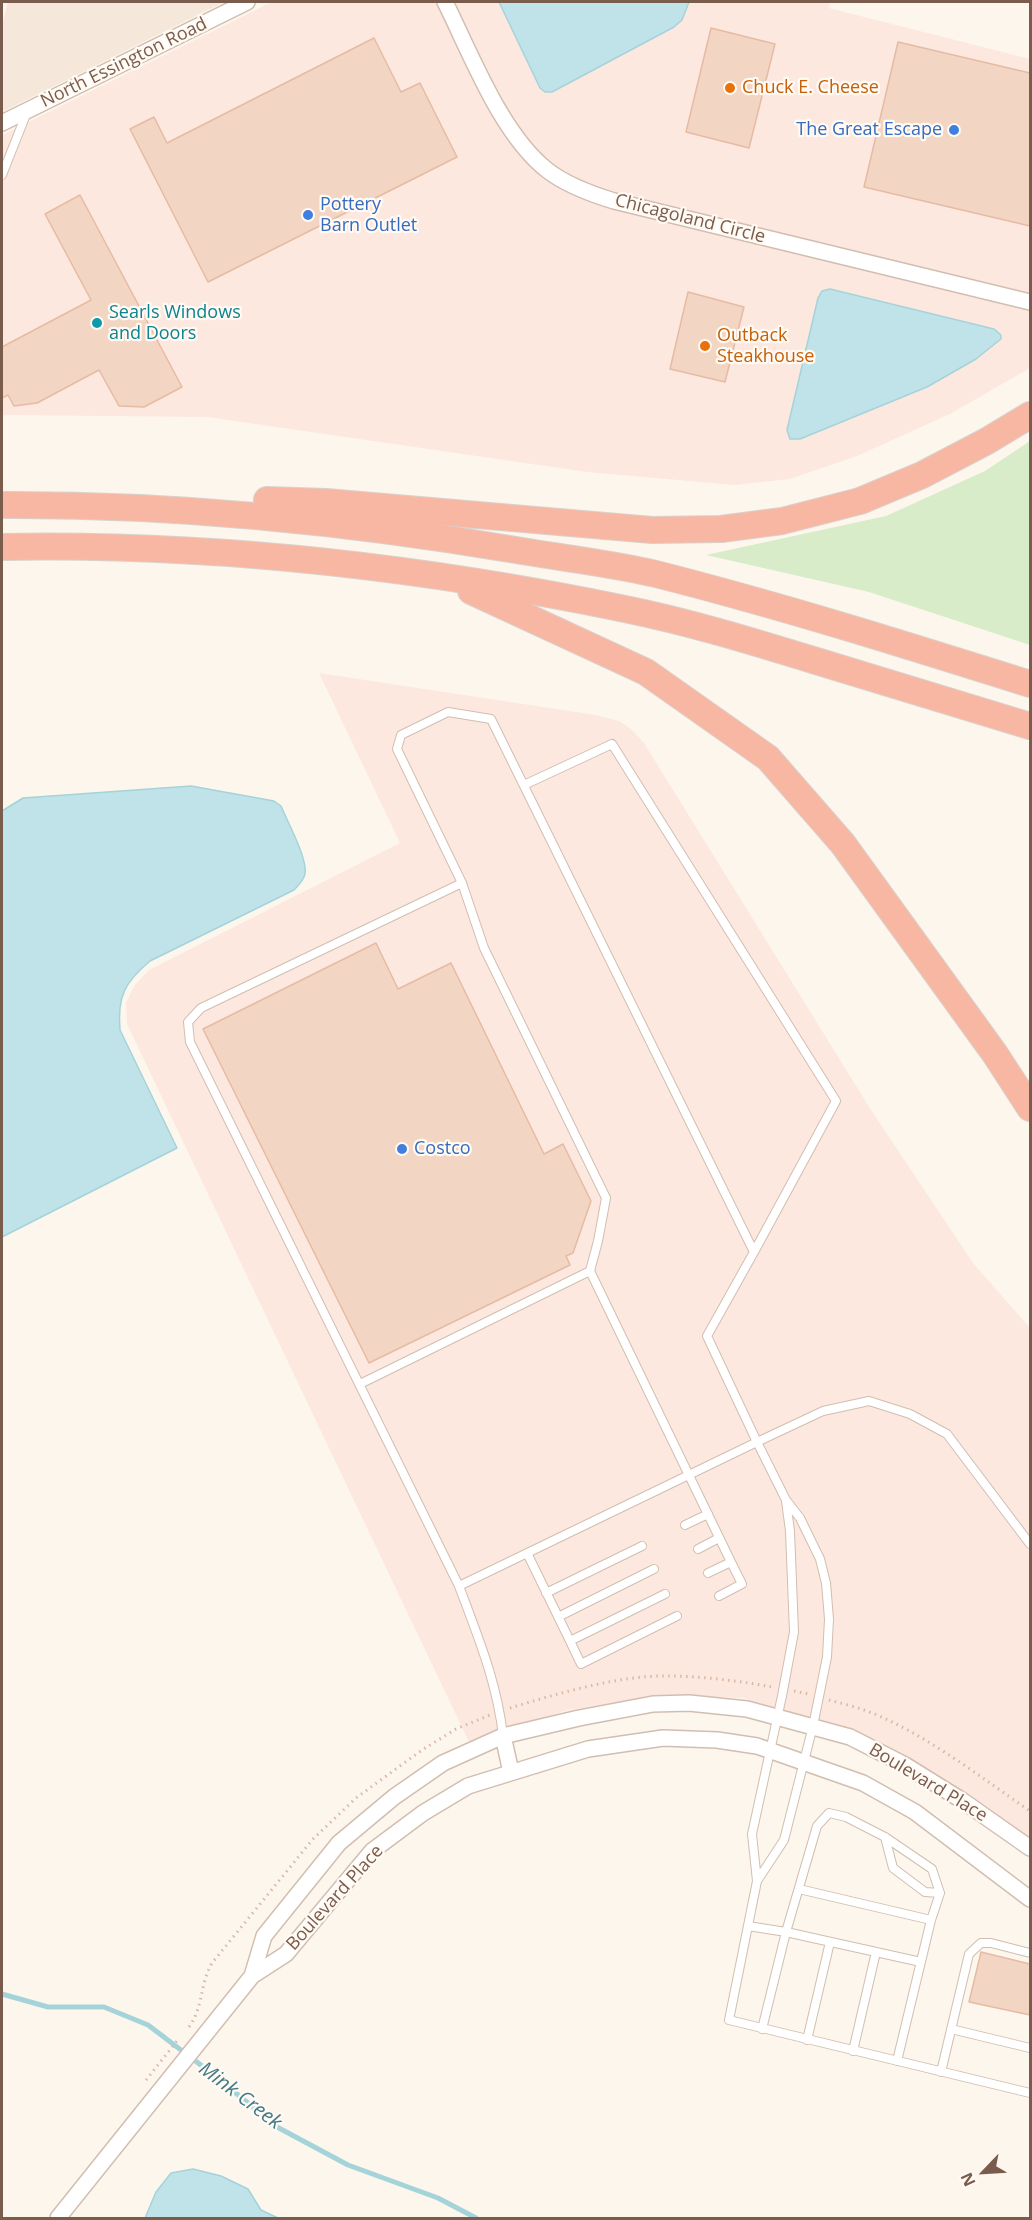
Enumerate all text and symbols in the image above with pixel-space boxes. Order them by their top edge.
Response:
street label: North Essington Road [37,13,211,113]
place label: Chuck E. Cheese [742,77,879,99]
marker: Chuck E. Cheese [723,81,737,95]
place label: The Great Escape [796,119,942,141]
marker: The Great Escape [947,123,961,137]
street label: Chicagoland Circle [613,190,767,248]
place label: Pottery Barn Outlet [320,194,417,236]
marker: Pottery Barn Outlet [301,208,315,222]
place label: Searls Windows and Doors [109,302,241,344]
marker: Searls Windows and Doors [90,316,104,330]
place label: Outback Steakhouse [717,325,814,368]
marker: Outback Steakhouse [698,339,712,353]
place label: Costco [414,1138,471,1160]
marker: Costco [395,1142,409,1156]
street label: Boulevard Place [865,1739,991,1827]
street label: Boulevard Place [282,1841,388,1955]
water label: Mink Creek [194,2057,286,2135]
north arrow [954,2142,1014,2202]
text: N [955,2169,980,2190]

